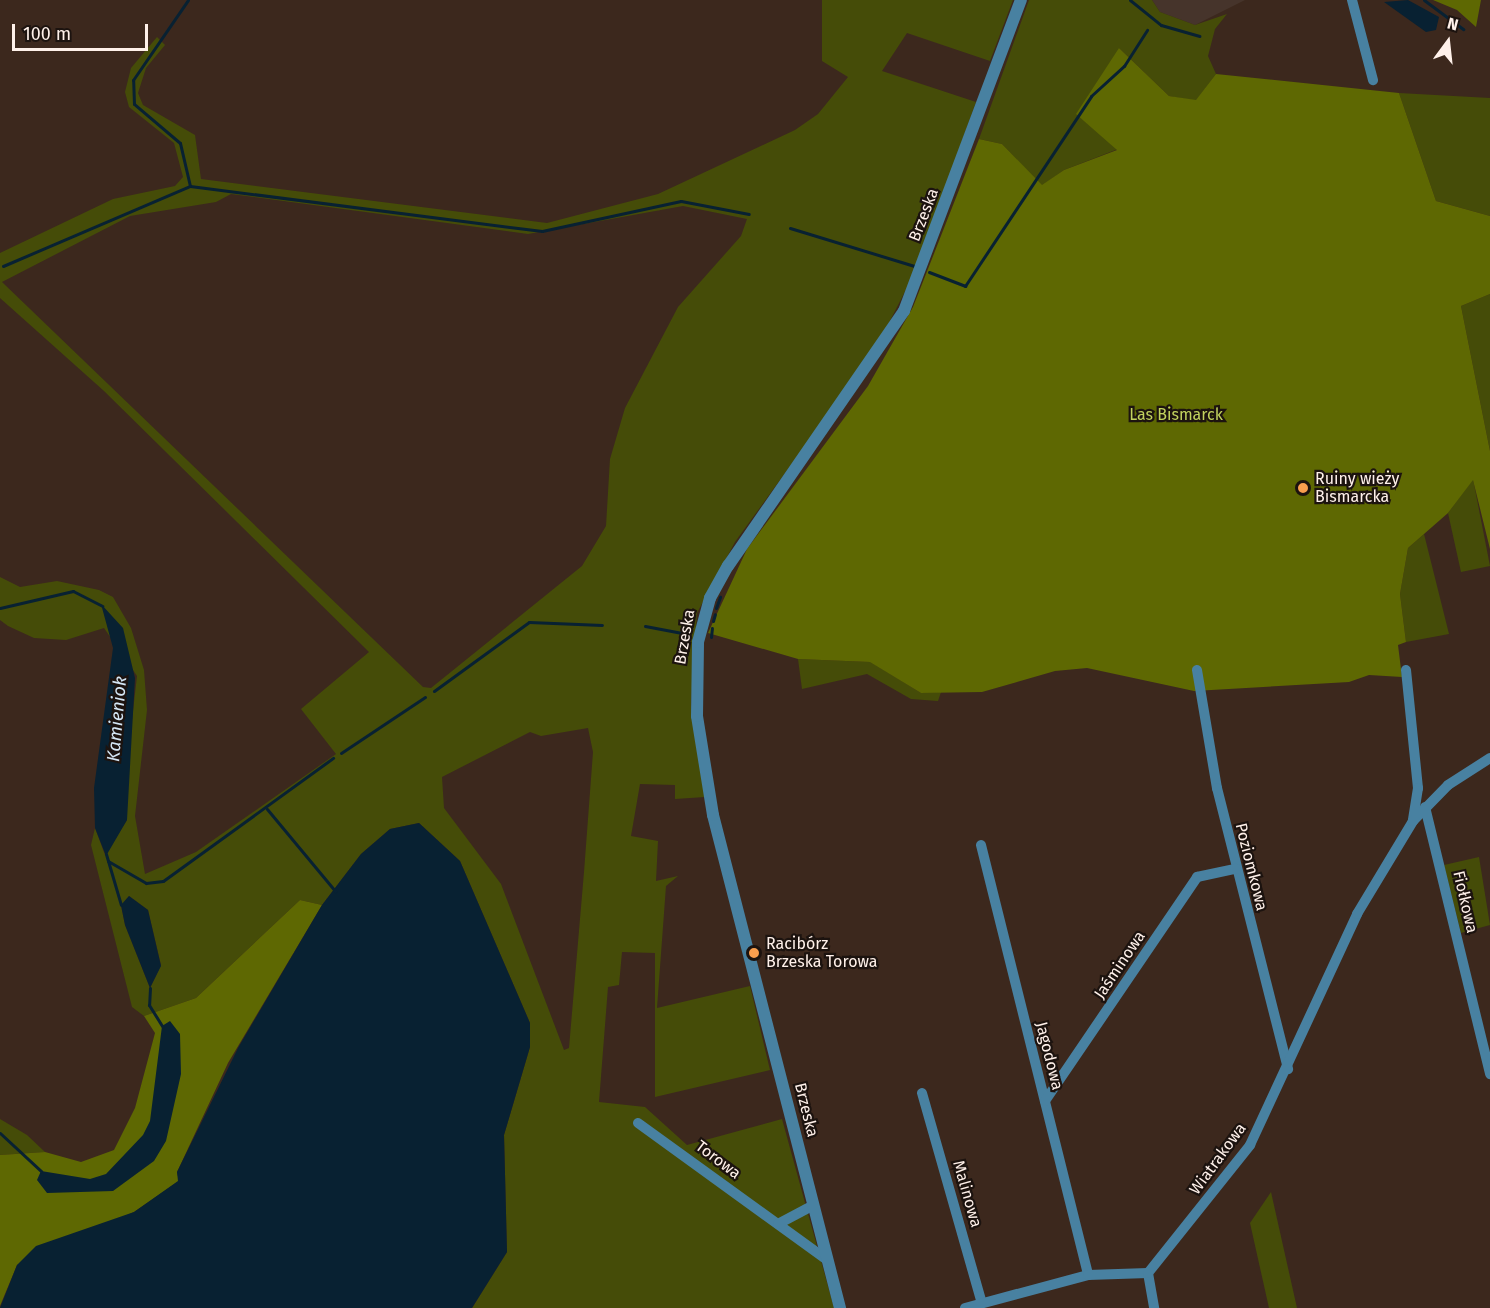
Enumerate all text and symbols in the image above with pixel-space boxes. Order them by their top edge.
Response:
scale bar [15,12,152,50]
north arrow [1418,12,1478,72]
text: N [1445,14,1460,35]
text: 100 m [23,23,71,45]
street label: Brzeska [905,186,943,244]
park label: Las Bismarck [1129,405,1223,425]
place label: Ruiny wieży Bismarcka [1315,469,1399,507]
marker: Ruiny wieży Bismarcka [1296,481,1310,495]
street label: Brzeska [671,608,699,666]
water label: Kamieniok [103,675,131,763]
street label: Poziomkowa [1231,821,1271,913]
street label: Fiołkowa [1449,869,1481,935]
street label: Jaśminowa [1090,927,1150,1003]
place label: Racibórz Brzeska Torowa [766,934,877,972]
marker: Racibórz Brzeska Torowa [747,946,761,960]
street label: Jagodowa [1031,1020,1067,1092]
street label: Brzeska [790,1081,822,1139]
street label: Wiatrakowa [1186,1119,1250,1199]
street label: Torowa [692,1137,744,1183]
street label: Malinowa [948,1158,986,1230]

